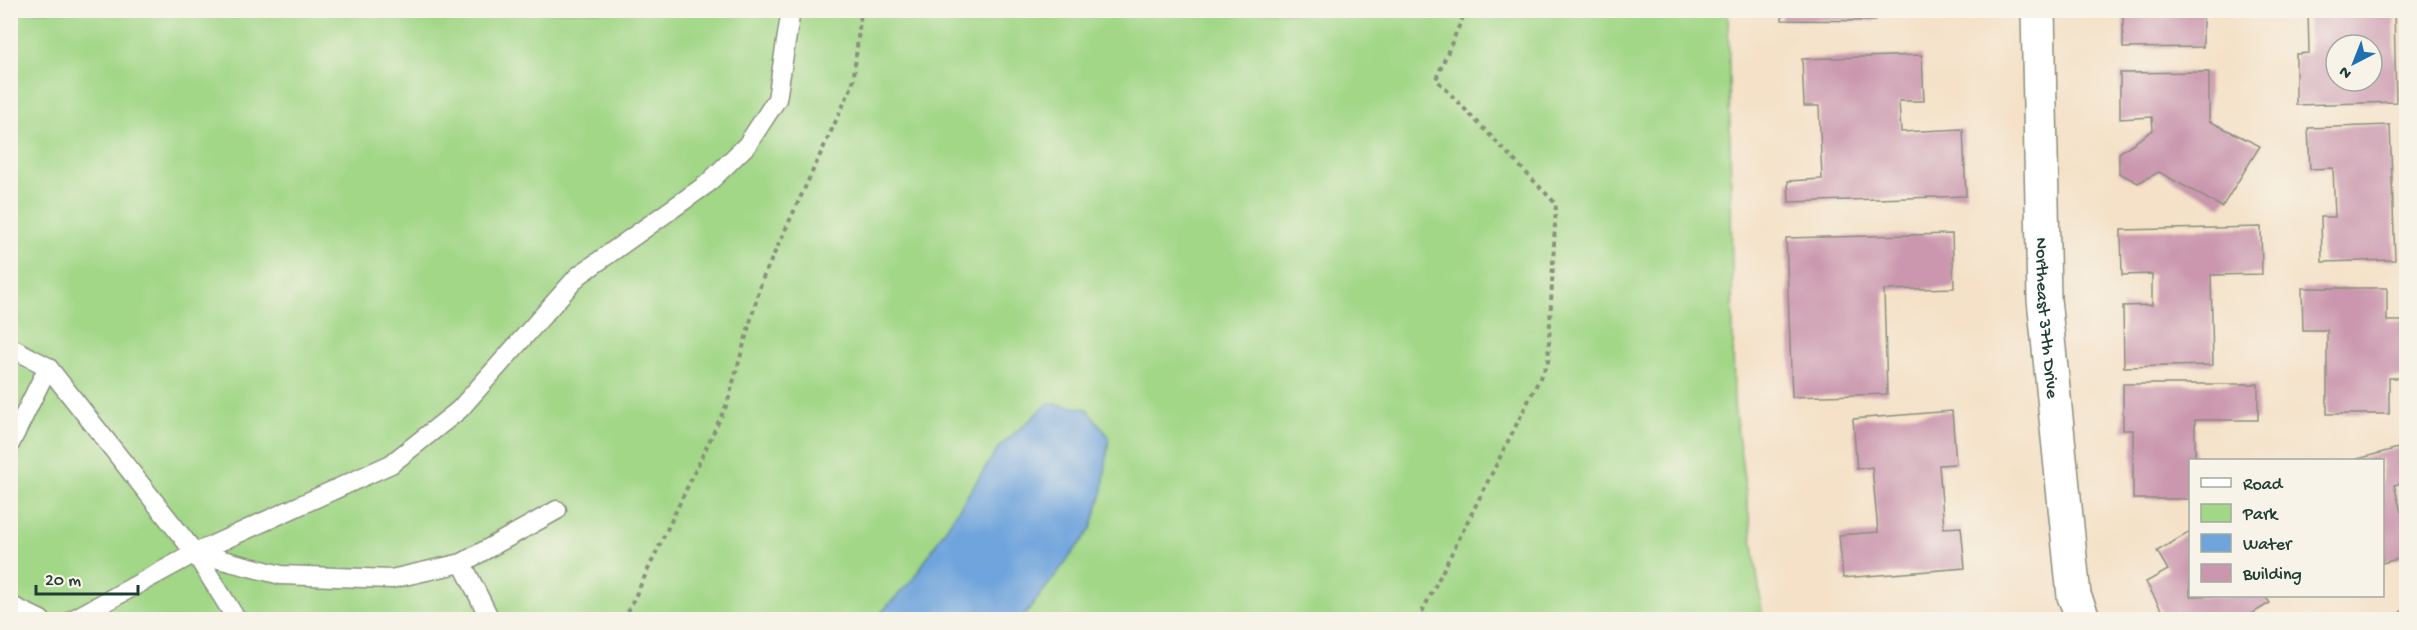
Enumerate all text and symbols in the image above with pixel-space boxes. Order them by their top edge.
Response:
north arrow [2324,33,2384,93]
text: N [2336,61,2357,82]
street label: Northeast 37th Drive [2030,237,2062,400]
legend [2189,459,2384,597]
text: Road [2243,475,2284,496]
text: Park [2242,505,2279,526]
text: Water [2243,535,2293,556]
scale bar [36,558,138,596]
text: Building [2242,565,2302,586]
text: 20 m [45,571,81,592]

